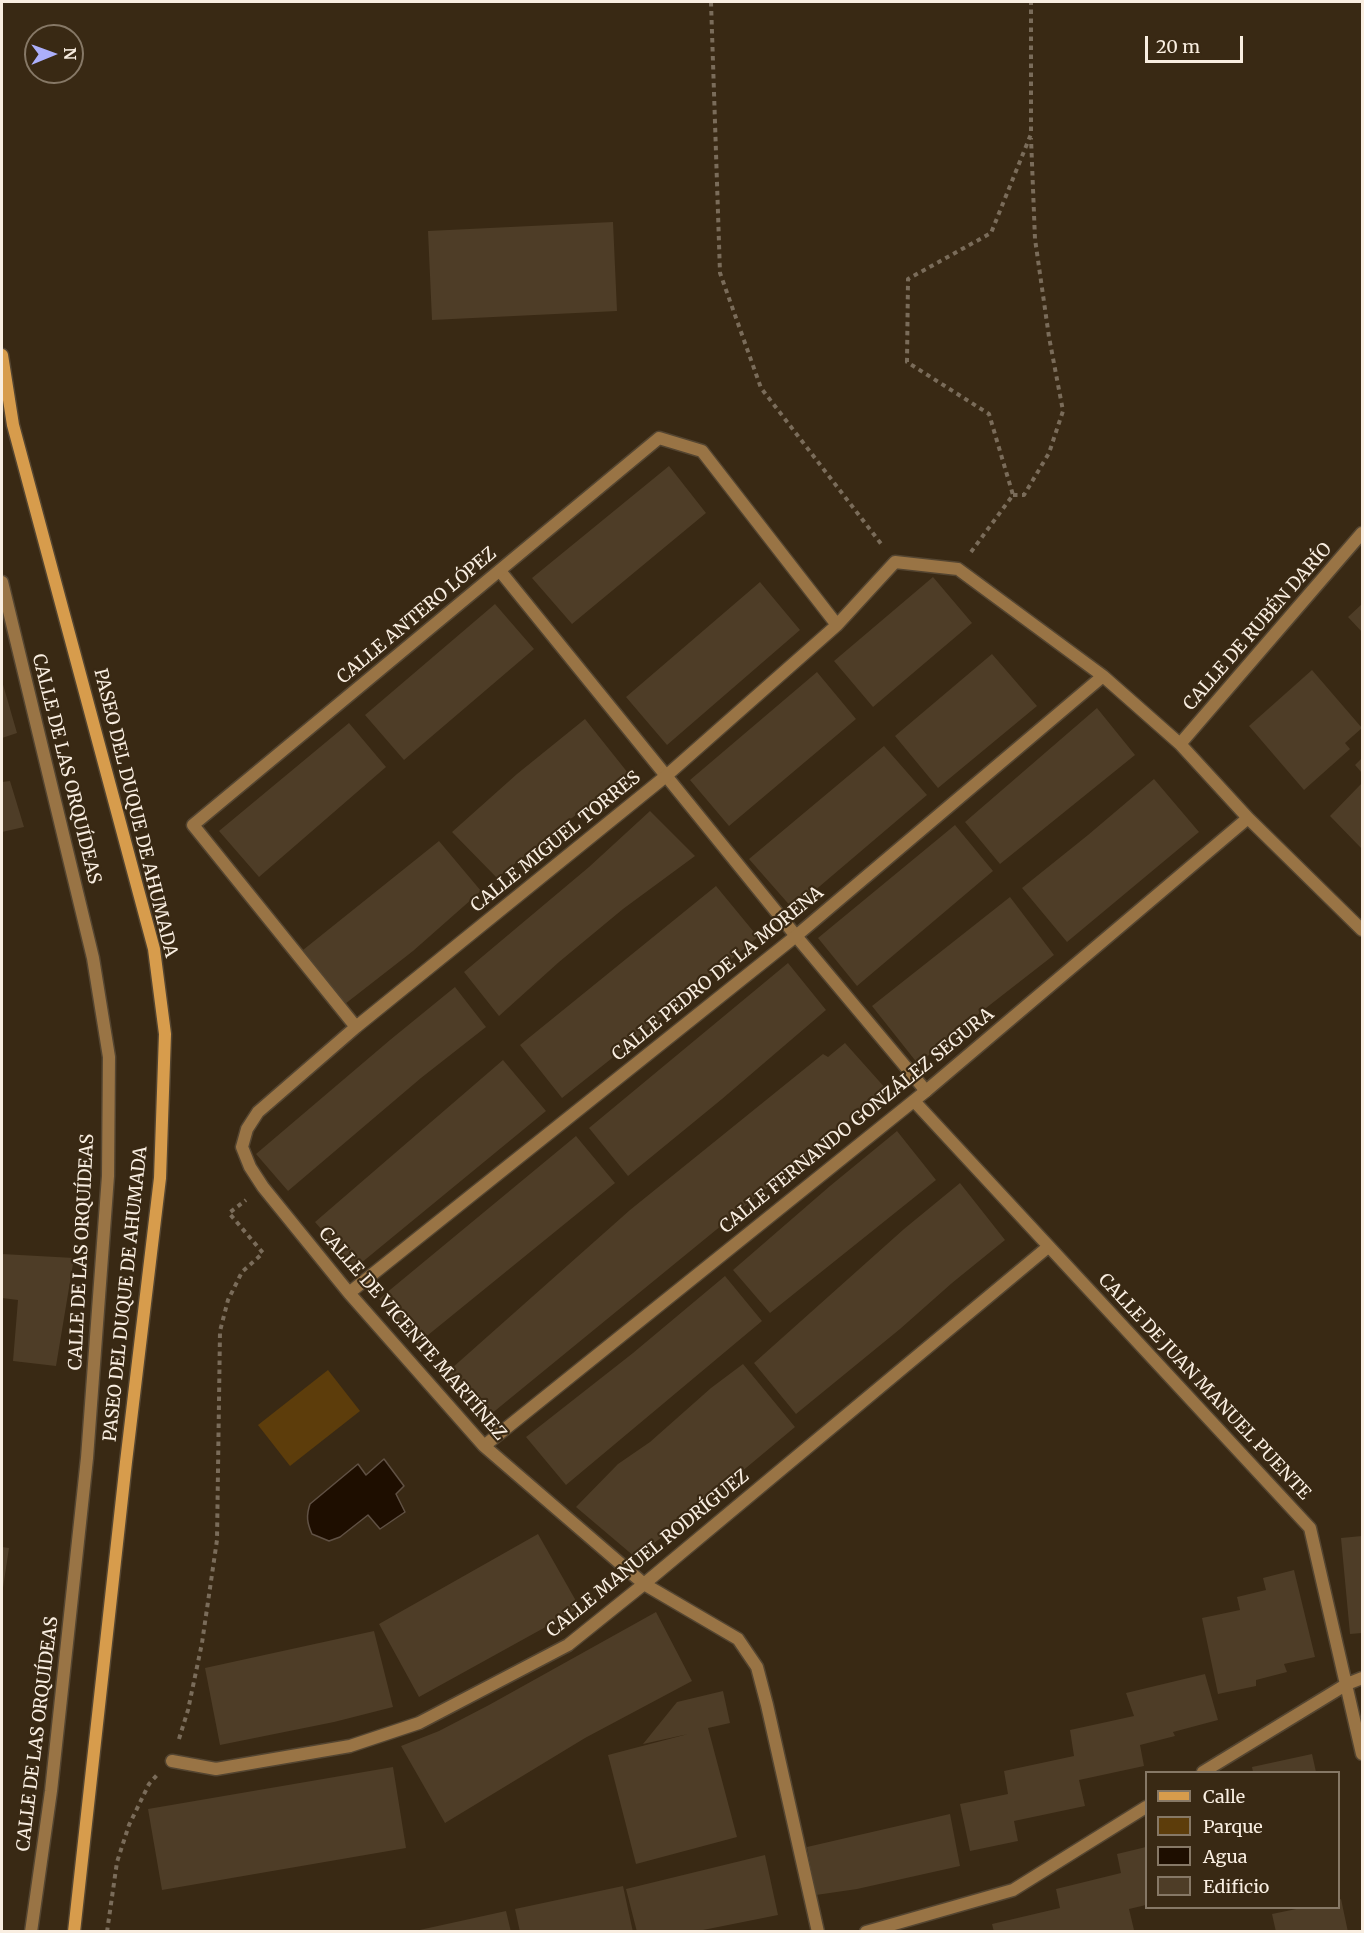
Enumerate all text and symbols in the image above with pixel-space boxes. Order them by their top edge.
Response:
north arrow [24,24,84,84]
scale bar [1148,24,1246,62]
text: 20 m [1156,35,1200,58]
text: N [60,47,80,60]
street label: CALLE DE RUBÉN DARÍO [1179,539,1337,715]
street label: CALLE ANTERO LÓPEZ [333,543,501,689]
street label: CALLE DE LAS ORQUÍDEAS [27,652,105,886]
street label: PASEO DEL DUQUE DE AHUMADA [89,666,181,960]
street label: CALLE MIGUEL TORRES [467,767,645,917]
street label: CALLE PEDRO DE LA MORENA [608,882,828,1066]
street label: CALLE FERNANDO GONZÁLEZ SEGURA [716,1004,998,1238]
street label: CALLE DE LAS ORQUÍDEAS [65,1133,99,1371]
street label: PASEO DEL DUQUE DE AHUMADA [100,1145,152,1443]
street label: CALLE DE VICENTE MARTÍNEZ [314,1223,510,1445]
street label: CALLE DE JUAN MANUEL PUENTE [1093,1269,1315,1505]
street label: CALLE MANUEL RODRÍGUEZ [542,1466,754,1642]
street label: CALLE DE LAS ORQUÍDEAS [13,1615,63,1853]
legend [1145,1771,1340,1909]
text: Calle [1203,1785,1245,1808]
text: Parque [1203,1815,1263,1838]
text: Agua [1203,1845,1248,1868]
text: Edificio [1203,1875,1269,1898]

